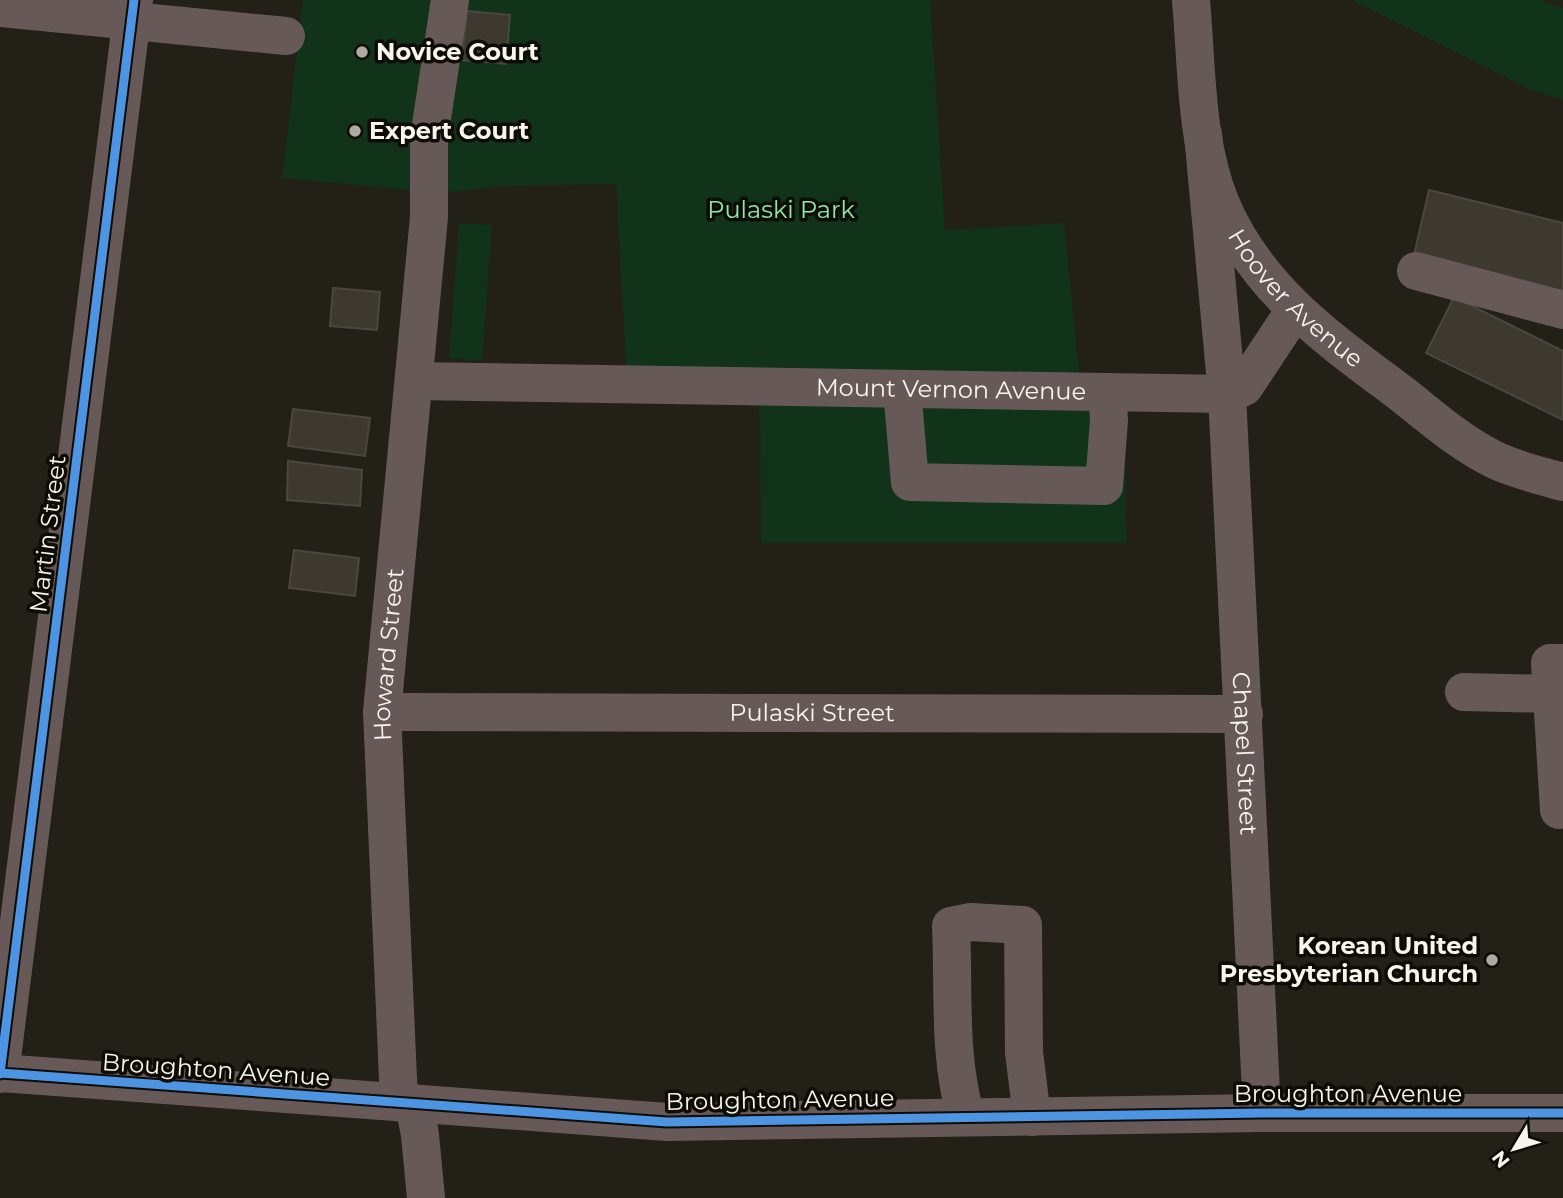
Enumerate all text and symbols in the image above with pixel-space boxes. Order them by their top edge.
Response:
place label: Novice Court [376,37,539,66]
marker: Novice Court [354,44,370,60]
place label: Expert Court [369,116,530,145]
marker: Expert Court [347,123,363,139]
park label: Pulaski Park [707,195,855,224]
street label: Hoover Avenue [1222,224,1369,374]
street label: Mount Vernon Avenue [816,372,1086,406]
street label: Martin Street [23,453,72,614]
street label: Howard Street [367,567,410,742]
street label: Chapel Street [1227,671,1263,836]
street label: Pulaski Street [729,698,895,727]
place label: Korean United Presbyterian Church [1220,931,1478,988]
marker: Korean United Presbyterian Church [1484,952,1500,968]
street label: Broughton Avenue [101,1047,331,1092]
street label: Broughton Avenue [1234,1079,1462,1108]
street label: Broughton Avenue [665,1083,895,1116]
north arrow [1479,1114,1549,1184]
text: N [1487,1146,1515,1172]

